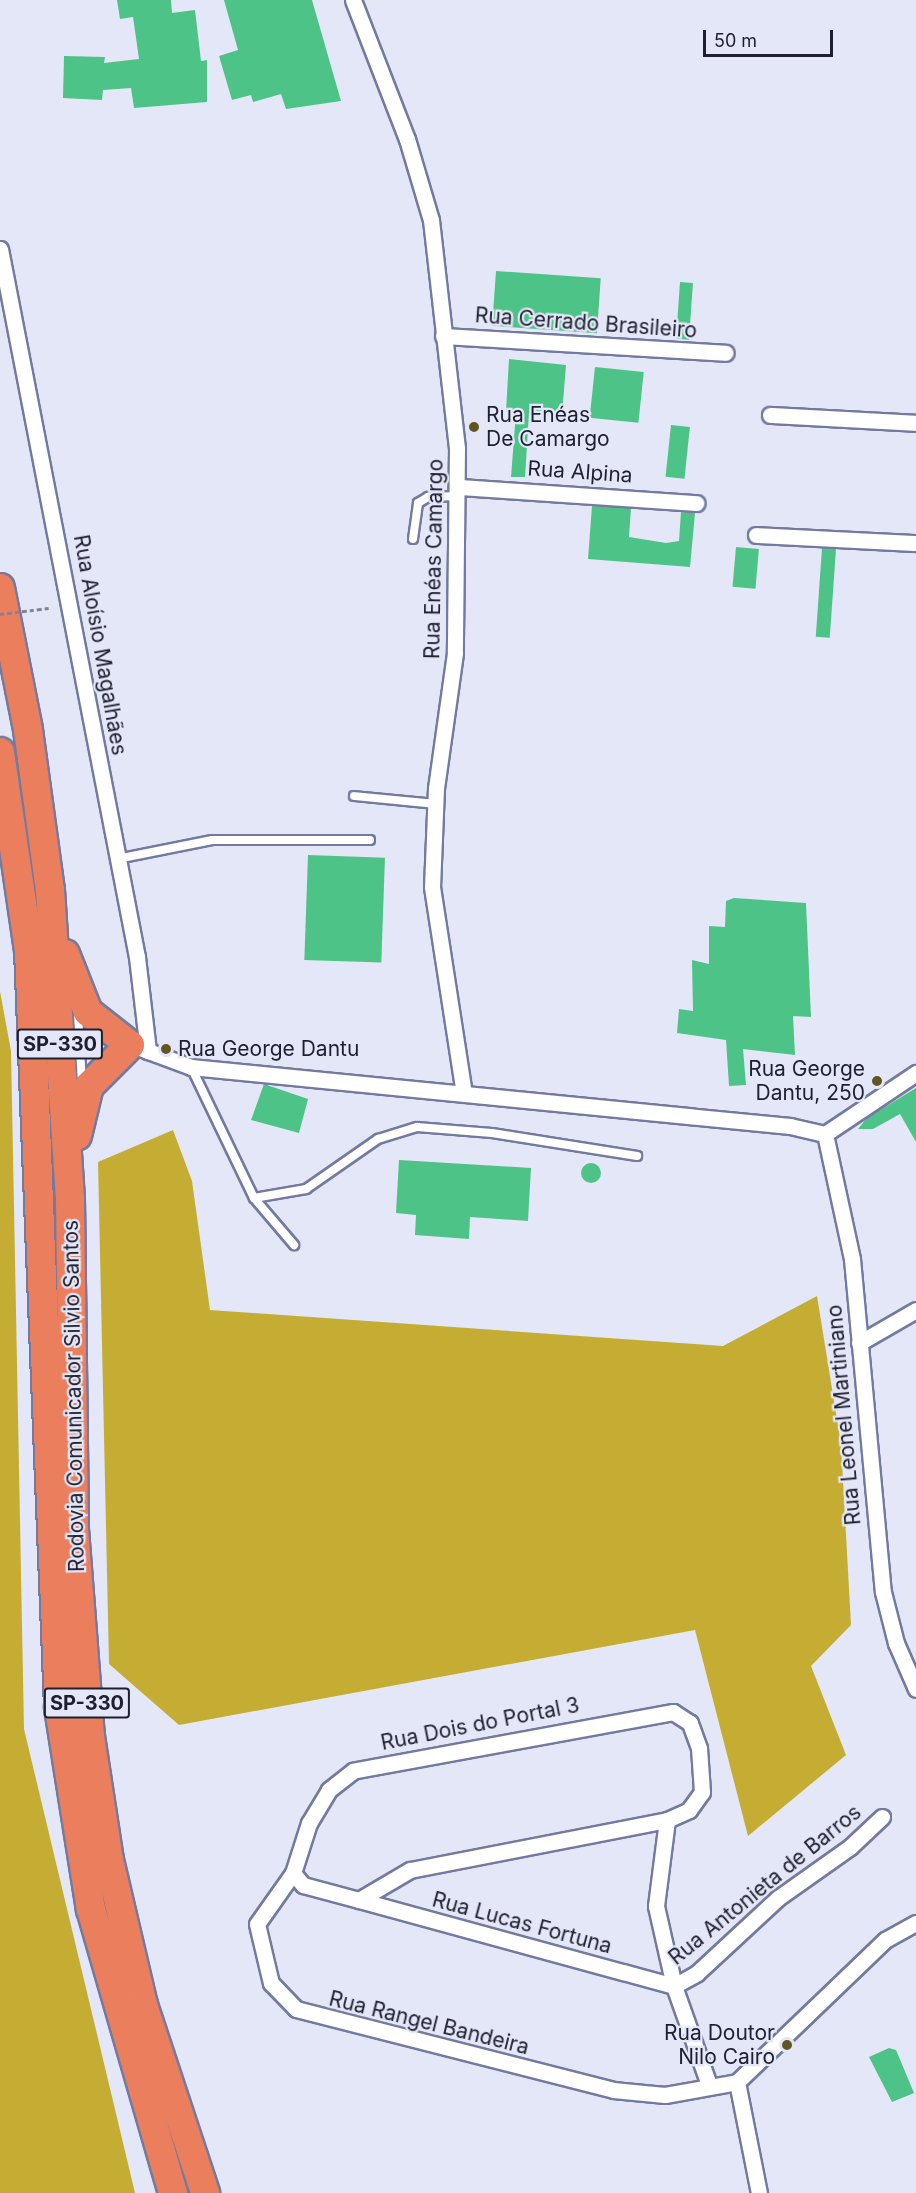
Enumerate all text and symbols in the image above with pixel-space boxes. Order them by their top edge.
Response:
scale bar [706,18,836,56]
text: 50 m [714,30,757,51]
street label: Rua Cerrado Brasileiro [474,303,698,343]
place label: Rua Enéas De Camargo [486,402,610,452]
marker: Rua Enéas De Camargo [467,420,481,434]
street label: Rua Alpina [527,456,633,488]
street label: Rua Enéas Camargo [420,459,448,659]
street label: Rua Aloísio Magalhães [68,533,132,757]
road number: SP-330 [16,1027,104,1061]
place label: Rua George Dantu [178,1036,359,1062]
marker: Rua George Dantu [159,1042,173,1056]
place label: Rua George Dantu, 250 [748,1056,865,1106]
marker: Rua George Dantu, 250 [870,1074,884,1088]
street label: Rodovia Comunicador Silvio Santos [58,1220,90,1572]
street label: Rua Leonel Martiniano [822,1304,866,1526]
road number: SP-330 [44,1686,130,1720]
street label: Rua Dois do Portal 3 [379,1692,581,1756]
street label: Rua Antonieta de Barros [664,1800,866,1970]
street label: Rua Lucas Fortuna [429,1887,615,1959]
street label: Rua Rangel Bandeira [326,1986,532,2060]
place label: Rua Doutor Nilo Cairo [664,2020,775,2070]
marker: Rua Doutor Nilo Cairo [780,2038,794,2052]

